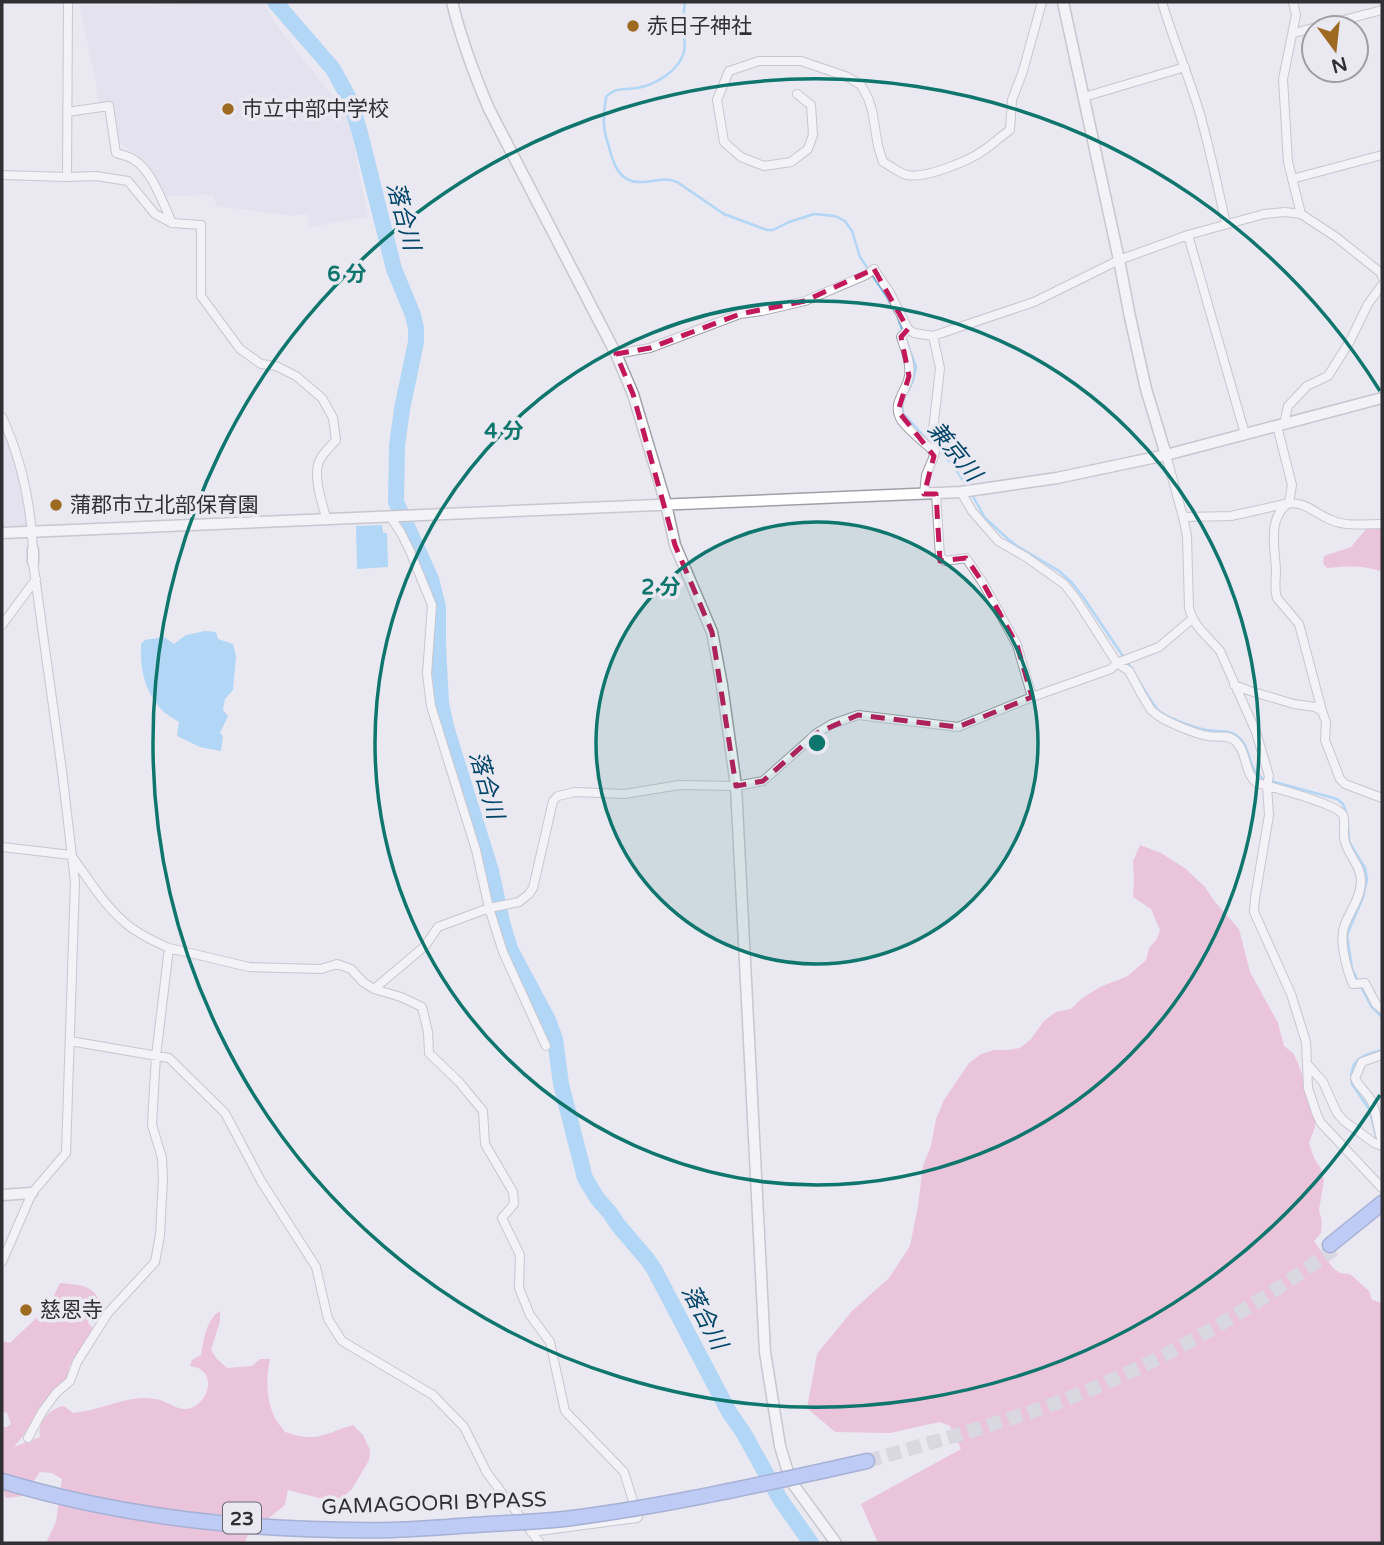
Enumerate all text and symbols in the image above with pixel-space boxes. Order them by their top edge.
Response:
place label: 赤日子神社 [647,14,752,39]
north arrow [1300,14,1370,84]
marker: 赤日子神社 [625,18,641,34]
text: N [1329,52,1349,77]
place label: 市立中部中学校 [242,97,389,122]
marker: 市立中部中学校 [220,101,236,117]
water label: 落合川 [381,179,426,256]
text: 6 分 [327,262,367,287]
water label: 兼京川 [922,416,989,490]
text: 4 分 [484,419,524,444]
place label: 蒲郡市立北部保育園 [70,493,259,518]
marker: 蒲郡市立北部保育園 [48,497,64,513]
text: 2 分 [641,575,681,600]
centre of rings [805,731,829,755]
water label: 落合川 [463,748,510,825]
water label: 落合川 [676,1280,734,1357]
place label: 慈恩寺 [40,1298,103,1323]
marker: 慈恩寺 [18,1302,34,1318]
street label: GAMAGOORI BYPASS [321,1487,547,1520]
road number: 23 [223,1502,261,1534]

